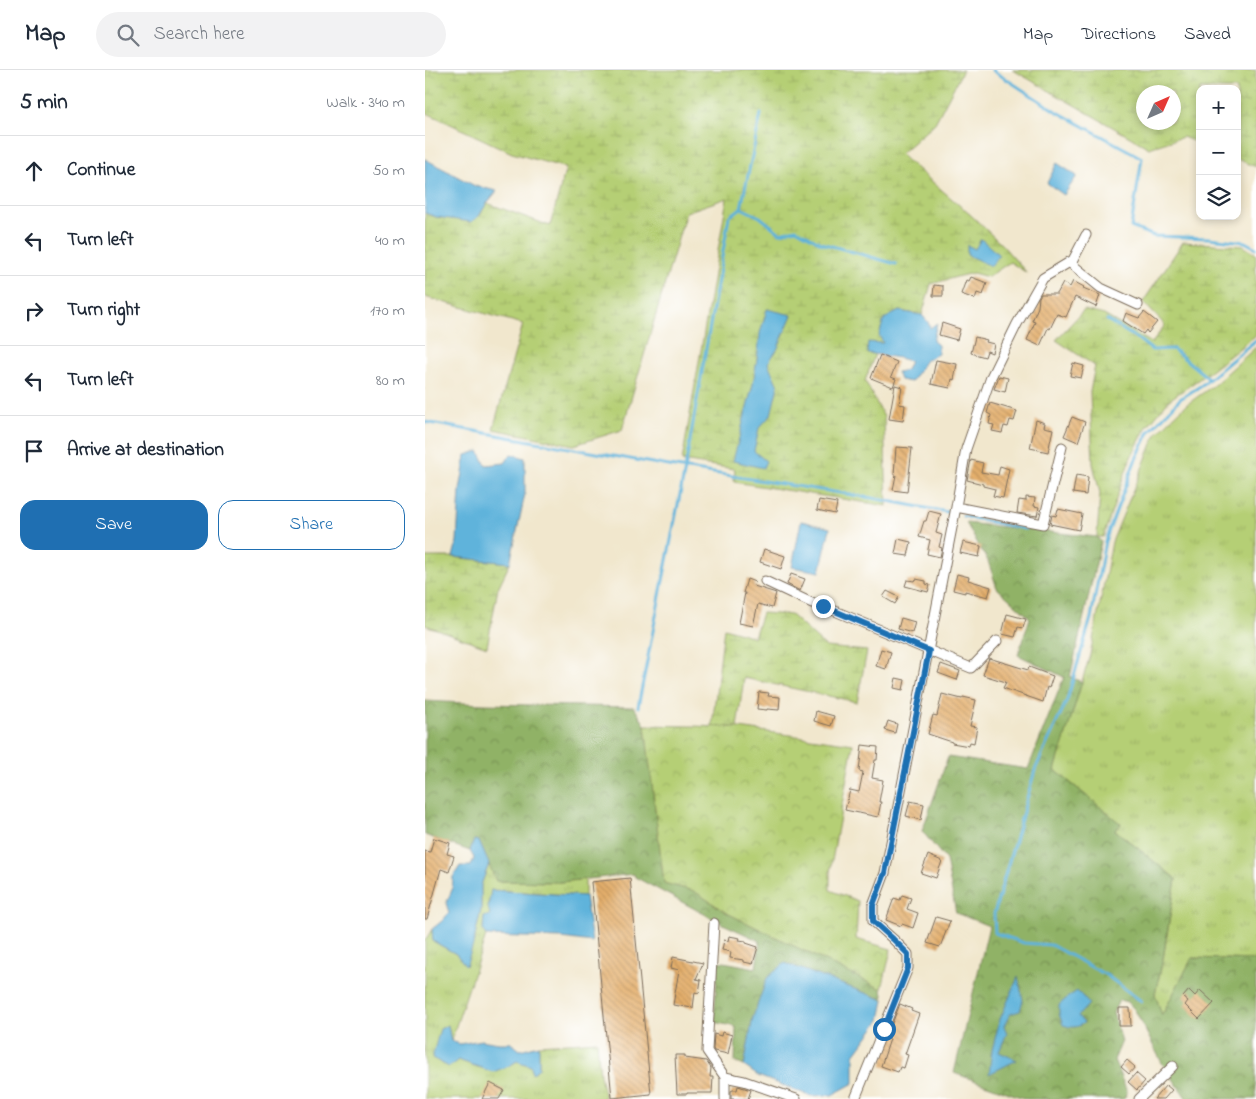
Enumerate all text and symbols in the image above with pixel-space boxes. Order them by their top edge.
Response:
search box [96,12,446,57]
text: Map [25,17,66,52]
icon: search [114,21,142,49]
text: Search here [154,21,245,48]
text: Map [1023,22,1053,48]
text: Directions [1081,22,1156,48]
text: Saved [1184,22,1231,48]
north arrow [1136,85,1181,130]
map controls [1196,85,1241,220]
button: + [1196,85,1241,130]
text: 5 min [20,88,68,118]
text: Walk · 340 m [326,91,405,115]
button: − [1196,130,1241,175]
icon: ahead [20,157,48,185]
text: Continue [67,157,135,184]
text: 50 m [373,159,405,183]
button: layers [1196,175,1241,220]
icon: left [20,227,48,255]
text: Turn left [67,227,134,254]
text: 40 m [375,229,405,253]
icon: right [20,297,48,325]
text: Turn right [67,297,140,324]
text: 170 m [370,299,405,323]
icon: left [20,367,48,395]
text: Turn left [67,367,134,394]
text: 80 m [376,369,405,393]
icon: arrive [20,437,48,465]
text: Arrive at destination [67,437,224,464]
button: Save [20,500,208,550]
button: Share [218,500,405,550]
route end [812,595,835,618]
route start [873,1018,896,1041]

